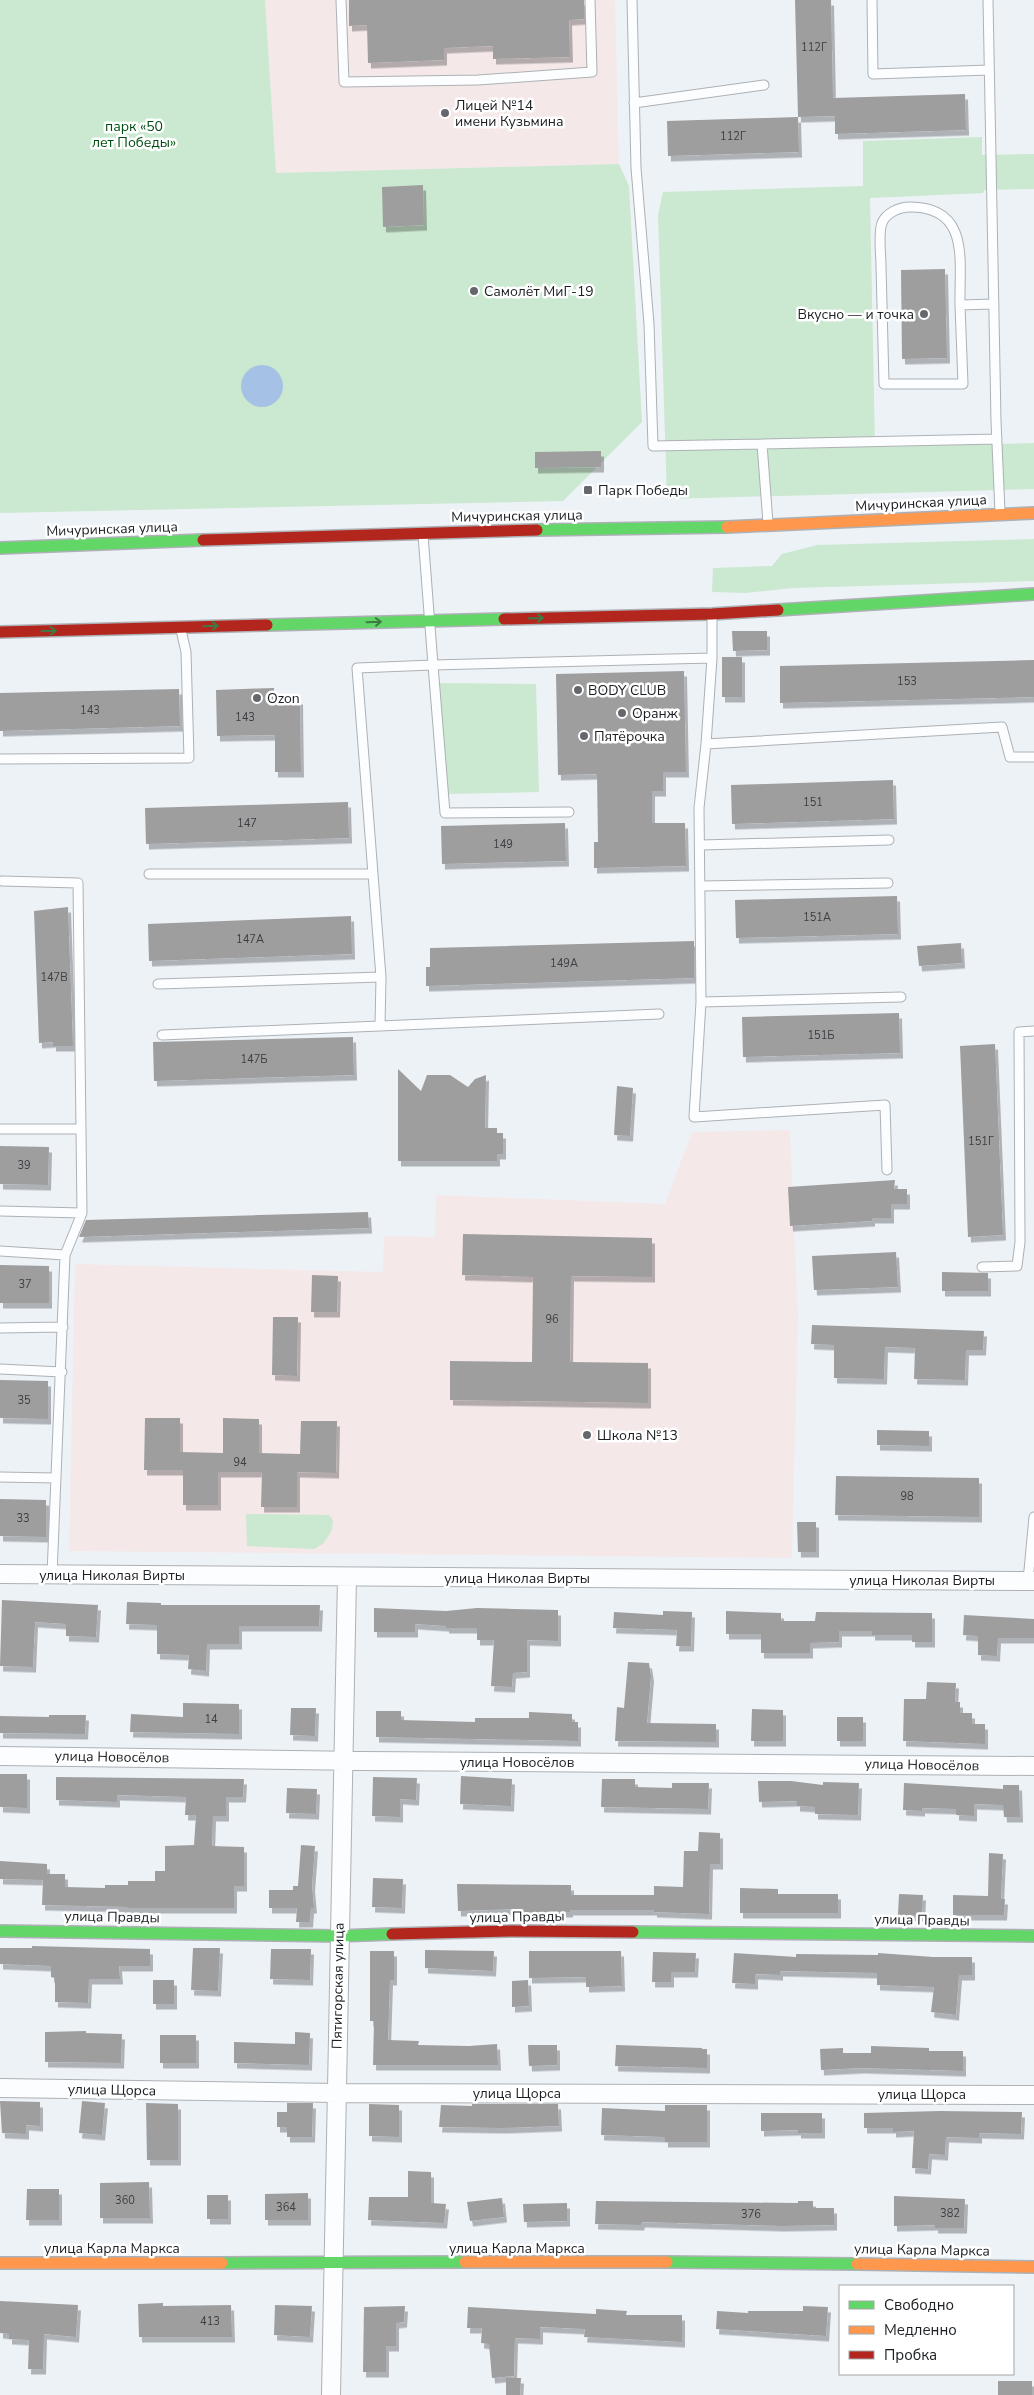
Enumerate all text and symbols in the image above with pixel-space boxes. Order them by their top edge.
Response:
house number: 112Г [801,40,827,55]
place label: Лицей №14 имени Кузьмина [455,96,564,131]
marker: Лицей №14 имени Кузьмина [439,107,451,119]
park label: парк «50 лет Победы» [92,117,176,152]
house number: 112Г [720,129,746,144]
place label: Самолёт МиГ-19 [484,282,594,301]
marker: Самолёт МиГ-19 [468,285,480,297]
place label: Вкусно — и точка [797,305,914,324]
marker: Вкусно — и точка [918,308,930,320]
place label: Парк Победы [598,481,688,500]
marker: Парк Победы [582,484,594,496]
street label: Мичуринская улица [855,490,987,516]
street label: Мичуринская улица [451,505,583,527]
street label: Мичуринская улица [46,517,178,541]
one-way arrow [528,613,544,622]
one-way arrow [365,617,381,627]
one-way arrow [202,621,219,631]
one-way arrow [40,626,56,635]
house number: 153 [897,674,917,689]
place label: BODY CLUB [588,681,666,700]
marker: BODY CLUB [572,684,584,696]
place label: Ozon [267,689,300,708]
marker: Ozon [251,692,263,704]
house number: 143 [80,703,100,718]
place label: Оранж [632,704,678,723]
marker: Оранж [616,707,628,719]
house number: 143 [235,710,255,725]
place label: Пятёрочка [594,727,665,746]
marker: Пятёрочка [578,730,590,742]
house number: 151 [803,795,823,810]
house number: 147 [237,816,257,831]
house number: 149 [493,837,513,852]
house number: 151А [803,910,831,925]
house number: 147А [236,932,264,947]
house number: 149А [550,956,578,971]
house number: 147В [40,970,68,985]
house number: 151Б [807,1028,835,1043]
house number: 147Б [240,1052,268,1067]
house number: 151Г [968,1134,994,1149]
house number: 39 [17,1158,31,1173]
house number: 37 [18,1277,32,1292]
house number: 96 [545,1312,559,1327]
house number: 35 [17,1393,31,1408]
place label: Школа №13 [597,1426,678,1445]
marker: Школа №13 [581,1429,593,1441]
house number: 94 [233,1455,247,1470]
house number: 98 [900,1489,914,1504]
house number: 33 [16,1511,30,1526]
street label: улица Николая Вирты [39,1566,185,1585]
street label: улица Николая Вирты [444,1569,590,1588]
street label: улица Николая Вирты [849,1571,995,1590]
house number: 14 [204,1712,218,1727]
street label: улица Новосёлов [55,1747,170,1768]
street label: улица Новосёлов [460,1753,575,1772]
street label: улица Новосёлов [865,1755,980,1776]
street label: улица Правды [64,1907,160,1927]
street label: улица Правды [469,1907,565,1927]
street label: улица Правды [874,1910,970,1930]
street label: Пятигорская улица [327,1923,349,2049]
street label: улица Щорса [68,2080,156,2100]
street label: улица Щорса [473,2084,561,2103]
street label: улица Щорса [878,2085,966,2104]
house number: 360 [115,2193,135,2208]
house number: 364 [276,2200,296,2215]
house number: 382 [940,2206,960,2221]
house number: 376 [741,2207,761,2222]
street label: улица Карла Маркса [44,2239,180,2258]
street label: улица Карла Маркса [449,2239,585,2258]
street label: улица Карла Маркса [854,2239,990,2261]
legend [839,2285,1014,2375]
text: Свободно [884,2295,954,2315]
house number: 413 [200,2314,220,2329]
text: Медленно [884,2320,957,2340]
text: Пробка [884,2345,937,2365]

